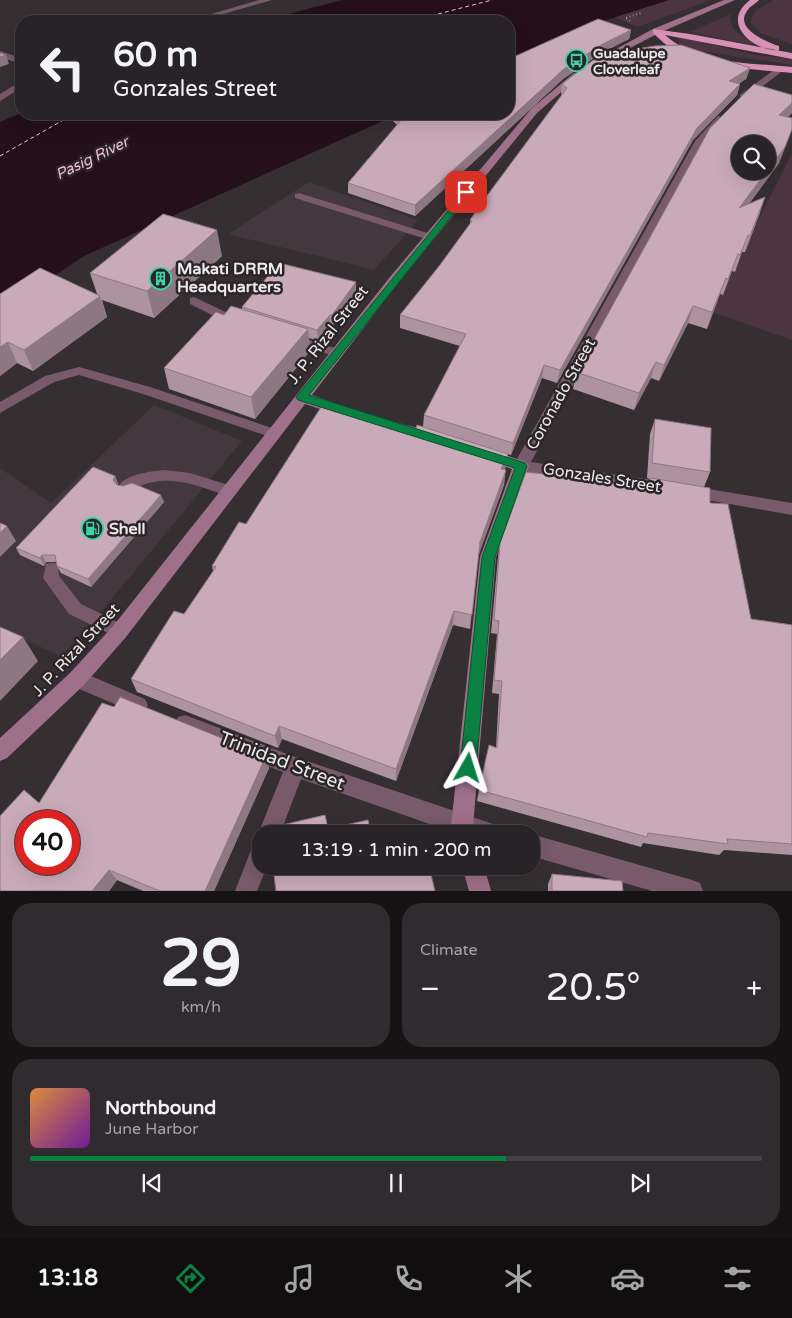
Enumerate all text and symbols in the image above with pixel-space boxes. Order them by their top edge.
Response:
text: 60 m [113,34,198,76]
icon: left [30,35,95,100]
place label: Guadalupe Cloverleaf [593,45,666,78]
bus stop icon: Guadalupe Cloverleaf [565,49,589,73]
text: Gonzales Street [113,76,277,102]
water label: Pasig River [53,132,133,183]
map controls [731,135,776,180]
button: search [731,135,776,180]
pin [445,171,487,213]
icon: arrive [452,178,480,206]
place label: Makati DRRM Headquarters [177,259,283,297]
building icon: Makati DRRM Headquarters [149,266,173,290]
street label: J. P. Rizal Street [283,282,373,388]
street label: Coronado Street [522,335,600,453]
street label: Gonzales Street [542,459,662,497]
fuel station icon: Shell [81,517,105,541]
place label: Shell [109,519,146,539]
street label: J. P. Rizal Street [28,599,124,701]
street label: Trinidad Street [216,727,348,795]
position arrow [441,741,493,793]
speed limit sign: 40 [15,810,80,875]
text: 13:19 · 1 min · 200 m [300,839,492,861]
text: 29 [160,925,242,1004]
text: Climate [420,940,478,960]
text: 20.5° [546,965,641,1011]
text: − [420,972,440,1006]
text: + [746,972,762,1006]
text: km/h [181,997,221,1017]
text: Northbound [105,1097,216,1119]
text: June Harbor [105,1119,198,1139]
icon: previous [138,1169,166,1197]
icon: pause [382,1169,410,1197]
icon: next [626,1169,654,1197]
icon: directions [173,1261,208,1296]
icon: music [282,1261,317,1296]
icon: phone [391,1261,426,1296]
icon: climate [501,1261,536,1296]
icon: car [610,1261,645,1296]
icon: filters [720,1261,755,1296]
text: 13:18 [37,1265,98,1291]

